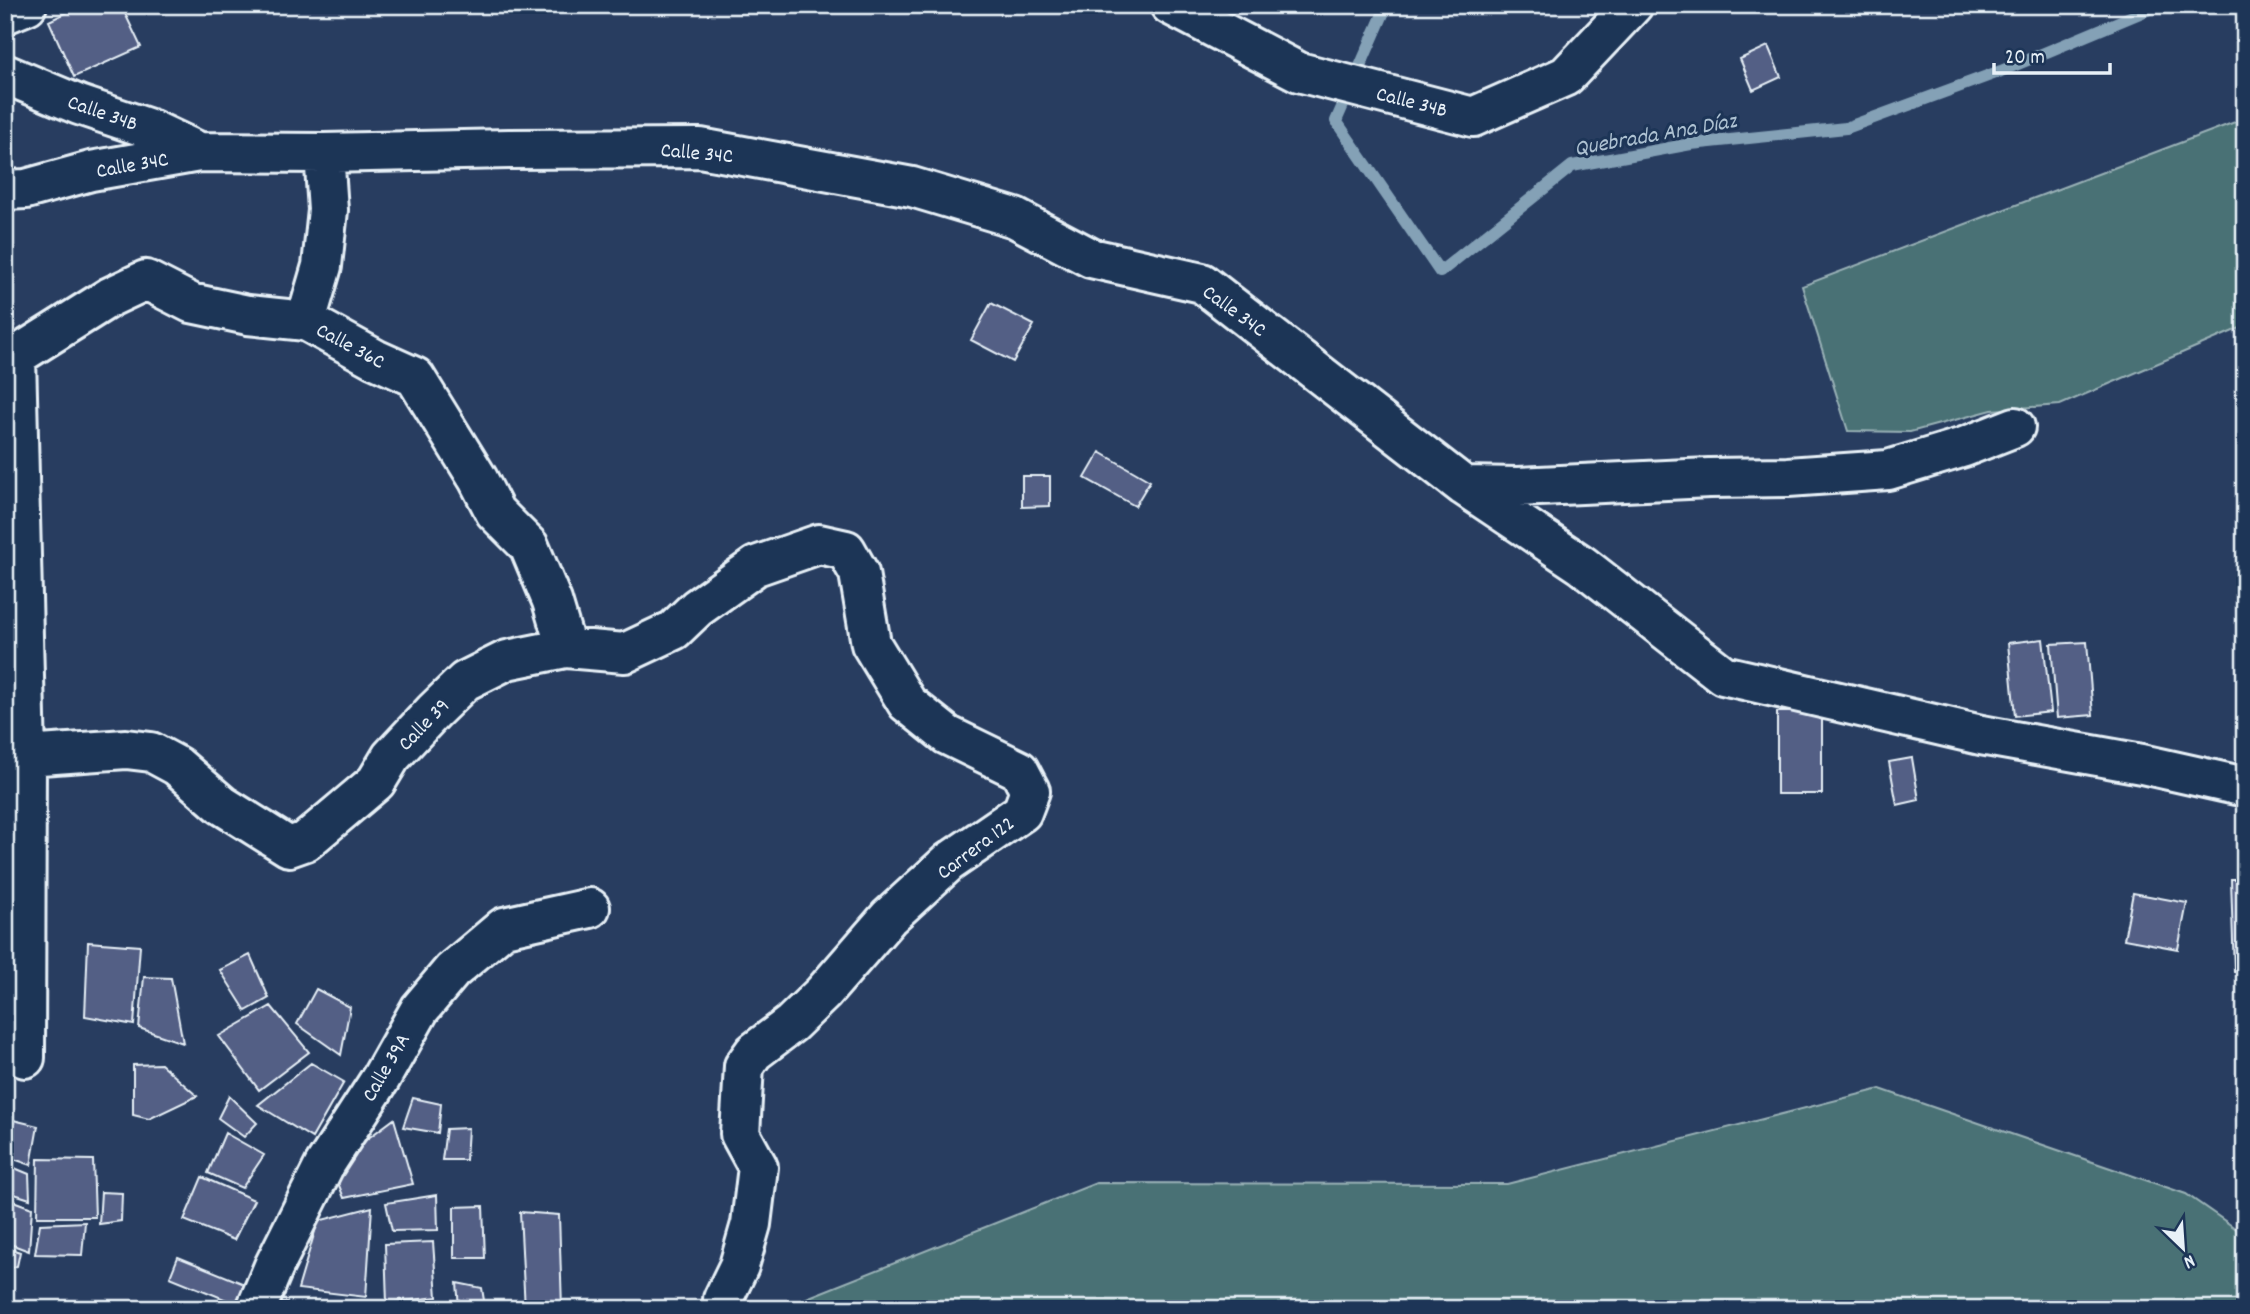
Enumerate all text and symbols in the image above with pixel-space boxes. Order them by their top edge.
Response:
scale bar [1994,32,2110,76]
text: 20 m [2005,44,2045,74]
street label: Calle 34B [1373,81,1450,127]
street label: Calle 34B [63,89,141,141]
water label: Quebrada Ana Díaz [1572,106,1741,167]
street label: Calle 34C [659,137,734,173]
street label: Calle 34C [94,146,171,188]
street label: Calle 34C [1195,279,1271,346]
street label: Calle 36C [310,317,389,378]
street label: Calle 39 [392,693,458,759]
street label: Carrera 122 [932,810,1022,889]
street label: Calle 39A [356,1029,419,1108]
north arrow [2148,1212,2218,1282]
text: N [2179,1246,2199,1274]

